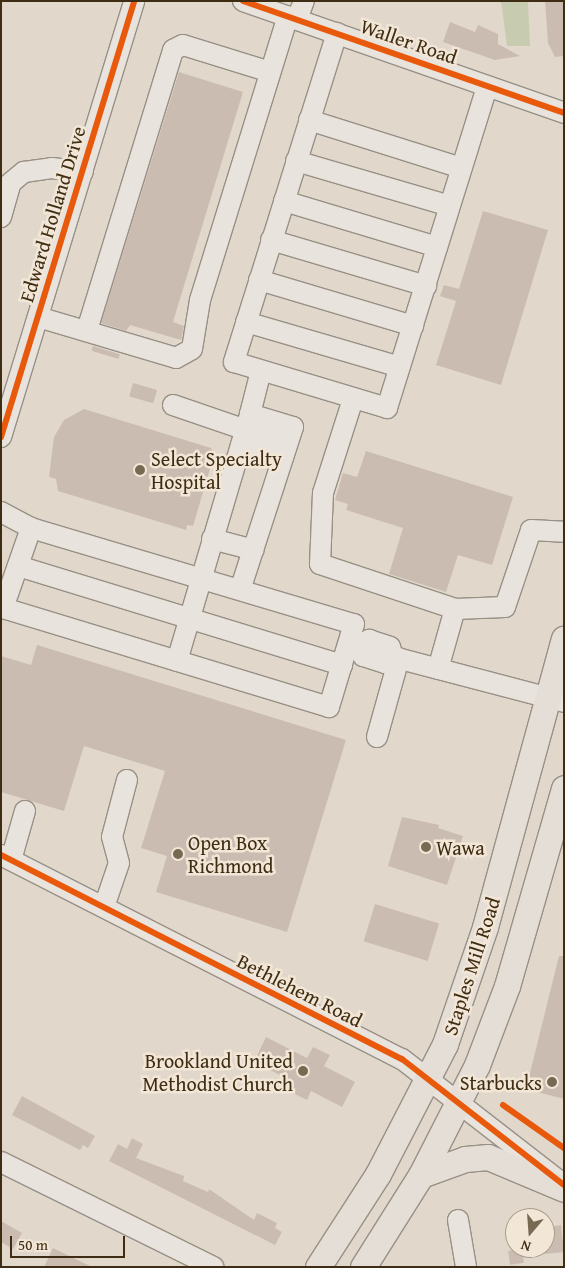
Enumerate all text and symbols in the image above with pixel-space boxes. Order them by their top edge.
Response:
street label: Waller Road [357,13,461,69]
street label: Edward Holland Drive [14,123,90,305]
place label: Select Specialty Hospital [151,446,282,493]
marker: Select Specialty Hospital [133,463,147,477]
place label: Open Box Richmond [188,830,273,877]
place label: Wawa [436,835,485,859]
marker: Wawa [420,841,432,853]
marker: Open Box Richmond [172,848,184,860]
street label: Staples Mill Road [437,894,505,1038]
street label: Bethlehem Road [233,948,367,1032]
place label: Brookland United Methodist Church [142,1048,293,1095]
marker: Brookland United Methodist Church [297,1065,309,1077]
place label: Starbucks [460,1070,542,1094]
marker: Starbucks [546,1076,558,1088]
north arrow [505,1208,555,1258]
scale bar [12,1226,128,1258]
text: 50 m [18,1234,48,1255]
text: N [518,1235,533,1257]

